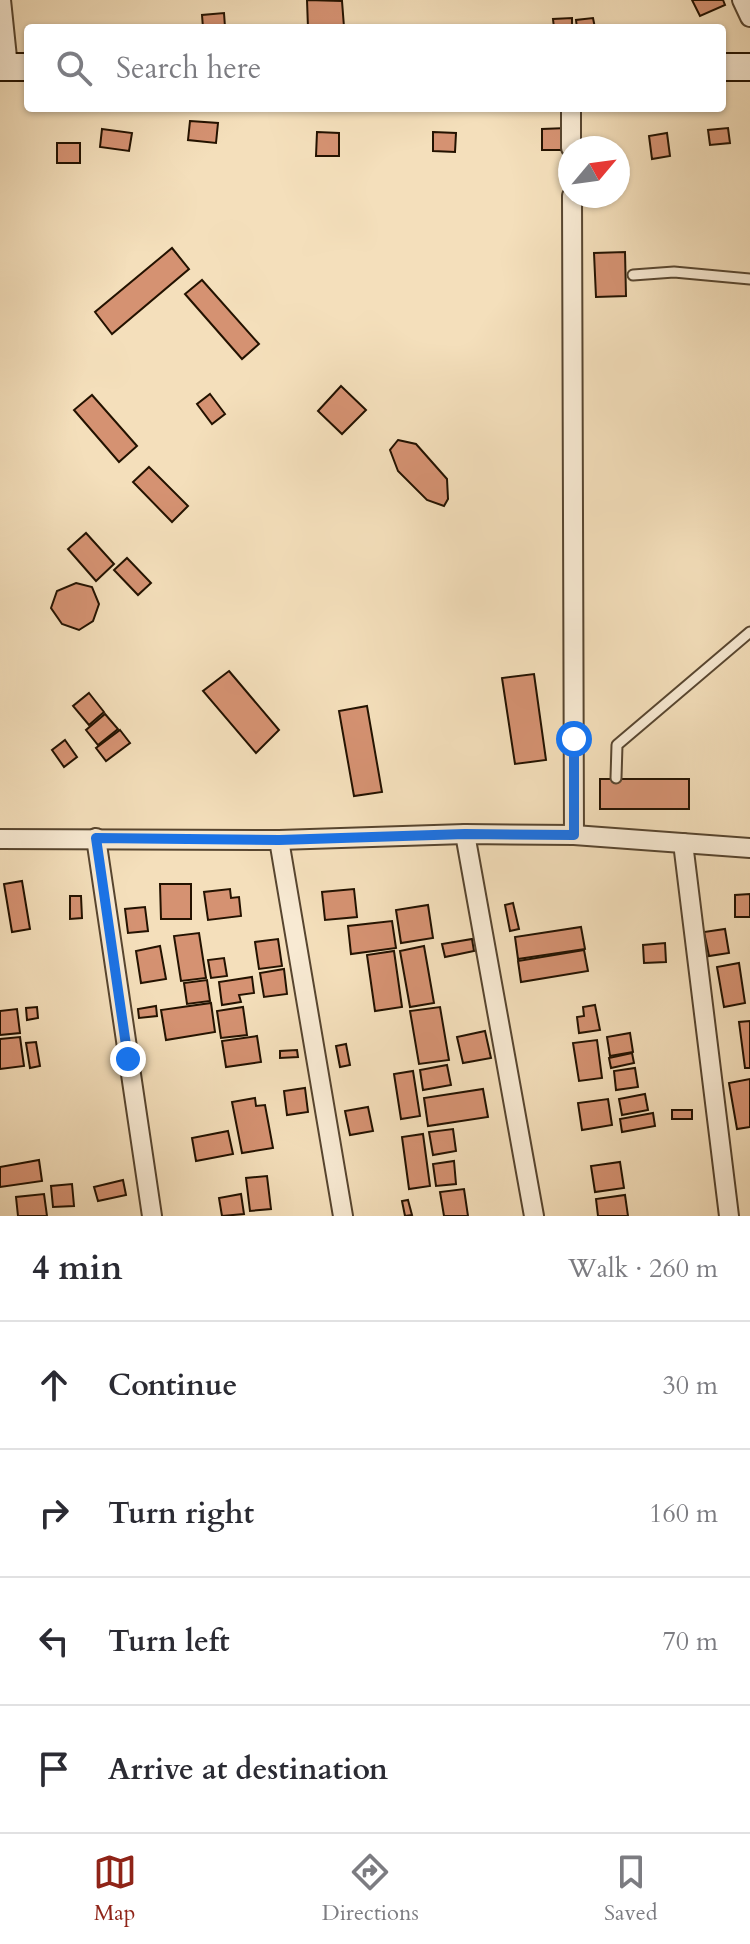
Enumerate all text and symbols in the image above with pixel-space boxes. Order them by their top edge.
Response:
search box [24,24,726,112]
icon: search [52,46,96,90]
text: Search here [116,48,261,89]
north arrow [558,136,630,208]
route start [556,721,592,757]
route end [110,1041,146,1077]
text: 4 min [32,1245,123,1291]
text: Walk · 260 m [568,1251,718,1286]
icon: ahead [32,1363,76,1407]
text: Continue [108,1365,237,1406]
text: 30 m [662,1368,718,1403]
icon: right [32,1491,76,1535]
text: Turn right [108,1493,254,1534]
text: 160 m [649,1496,718,1531]
icon: left [32,1619,76,1663]
text: Turn left [108,1621,230,1662]
text: 70 m [662,1624,718,1659]
icon: arrive [32,1747,76,1791]
text: Arrive at destination [108,1749,388,1790]
tab: Map [93,1850,137,1928]
tab: Directions [322,1850,419,1928]
tab: Saved [604,1850,657,1928]

